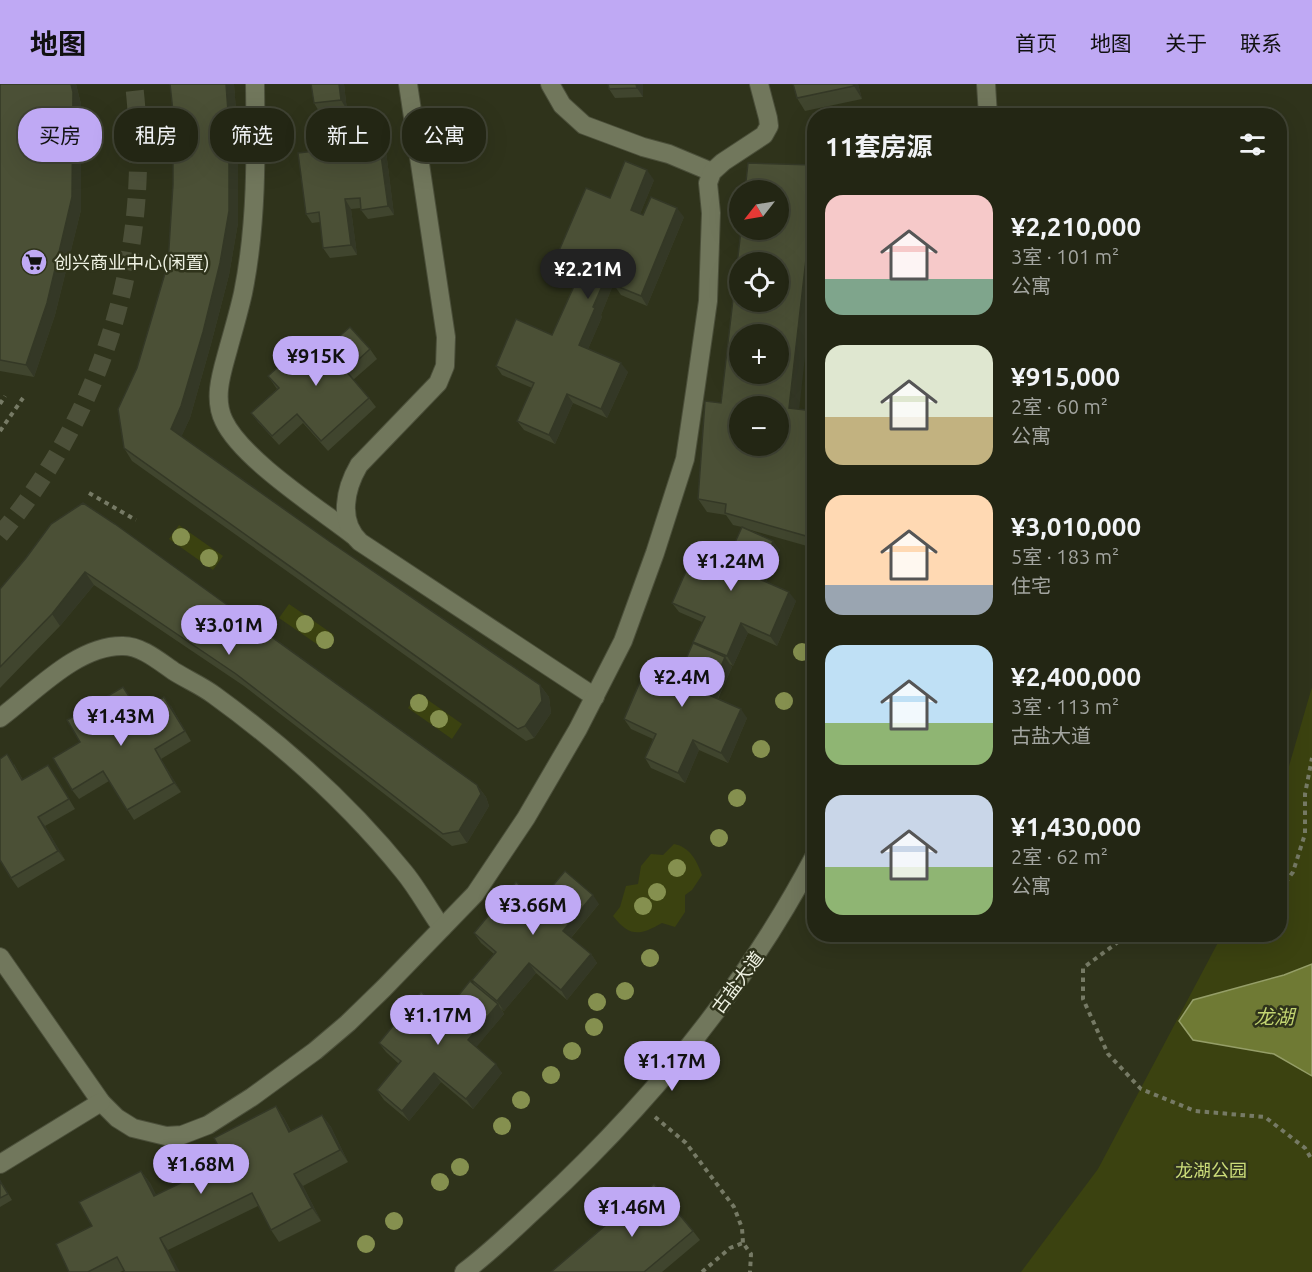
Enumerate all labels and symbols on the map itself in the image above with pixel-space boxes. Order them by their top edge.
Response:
north arrow [729,180,789,240]
supermarket icon: 创兴商业中心(闲置) [19,247,49,277]
pin: ¥2.21M [539,249,637,300]
place label: 创兴商业中心(闲置) [54,252,209,273]
pin: ¥915K [274,336,358,387]
pin: ¥1.24M [682,541,780,592]
pin: ¥3.01M [180,605,278,656]
pin: ¥2.4M [640,657,724,708]
pin: ¥1.43M [72,696,170,747]
pin: ¥3.66M [484,885,582,936]
street label: 古盐大道 [707,947,767,1017]
pin: ¥1.17M [389,995,487,1046]
water label: 龙湖 [1254,1005,1297,1028]
pin: ¥1.17M [623,1041,721,1092]
pin: ¥1.68M [152,1144,250,1195]
park label: 龙湖公园 [1175,1160,1247,1180]
pin: ¥1.46M [583,1187,681,1238]

